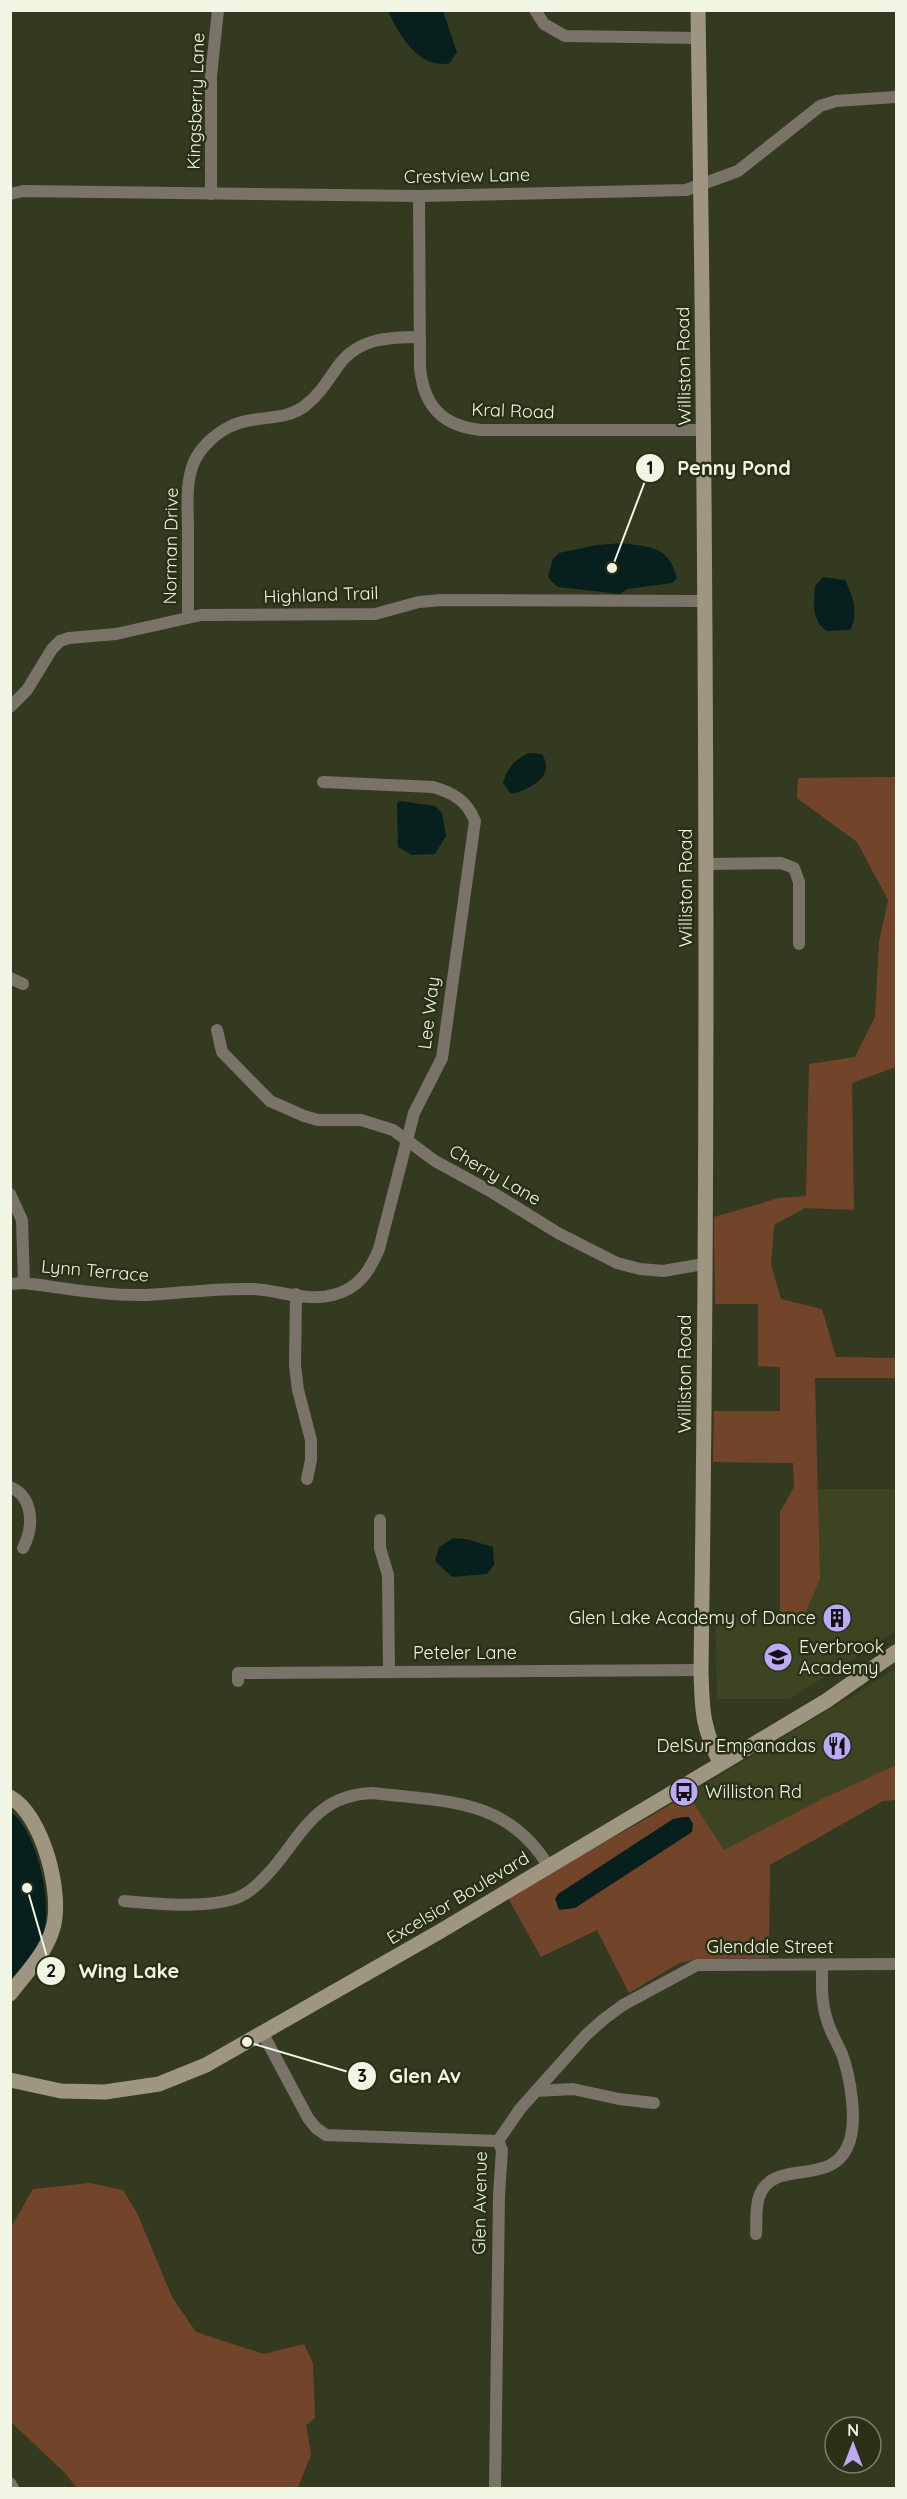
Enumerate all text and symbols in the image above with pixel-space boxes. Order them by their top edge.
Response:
street label: Kingsberry Lane [182,32,209,170]
street label: Crestview Lane [404,163,530,188]
street label: Williston Road [671,306,696,426]
street label: Kral Road [471,398,555,423]
callout: Penny Pond [635,449,803,487]
text: Penny Pond [677,455,791,480]
text: 1 [646,456,654,479]
street label: Norman Drive [158,487,183,605]
street label: Highland Trail [263,581,379,608]
street label: Williston Road [674,829,697,947]
street label: Lee Way [413,975,444,1051]
street label: Cherry Lane [445,1139,545,1210]
street label: Lynn Terrace [40,1254,150,1287]
street label: Williston Road [673,1315,696,1433]
building icon: Glen Lake Academy of Dance [821,1602,853,1634]
place label: Glen Lake Academy of Dance [569,1606,816,1629]
place label: Everbrook Academy [799,1635,884,1679]
street label: Peteler Lane [413,1641,517,1664]
school or university icon: Everbrook Academy [762,1641,794,1673]
restaurant icon: DelSur Empanadas [821,1730,853,1762]
place label: DelSur Empanadas [656,1734,816,1757]
bus stop icon: Williston Rd [668,1776,700,1808]
place label: Williston Rd [705,1780,802,1803]
street label: Excelsior Boulevard [382,1846,533,1949]
street label: Glendale Street [706,1935,834,1958]
callout: Wing Lake [36,1952,191,1990]
text: Wing Lake [79,1958,179,1983]
text: 2 [46,1959,56,1982]
callout: Glen Av [347,2057,473,2095]
text: Glen Av [389,2063,461,2088]
text: 3 [357,2064,367,2087]
street label: Glen Avenue [467,2151,492,2255]
north arrow [823,2415,883,2475]
text: N [847,2420,859,2440]

